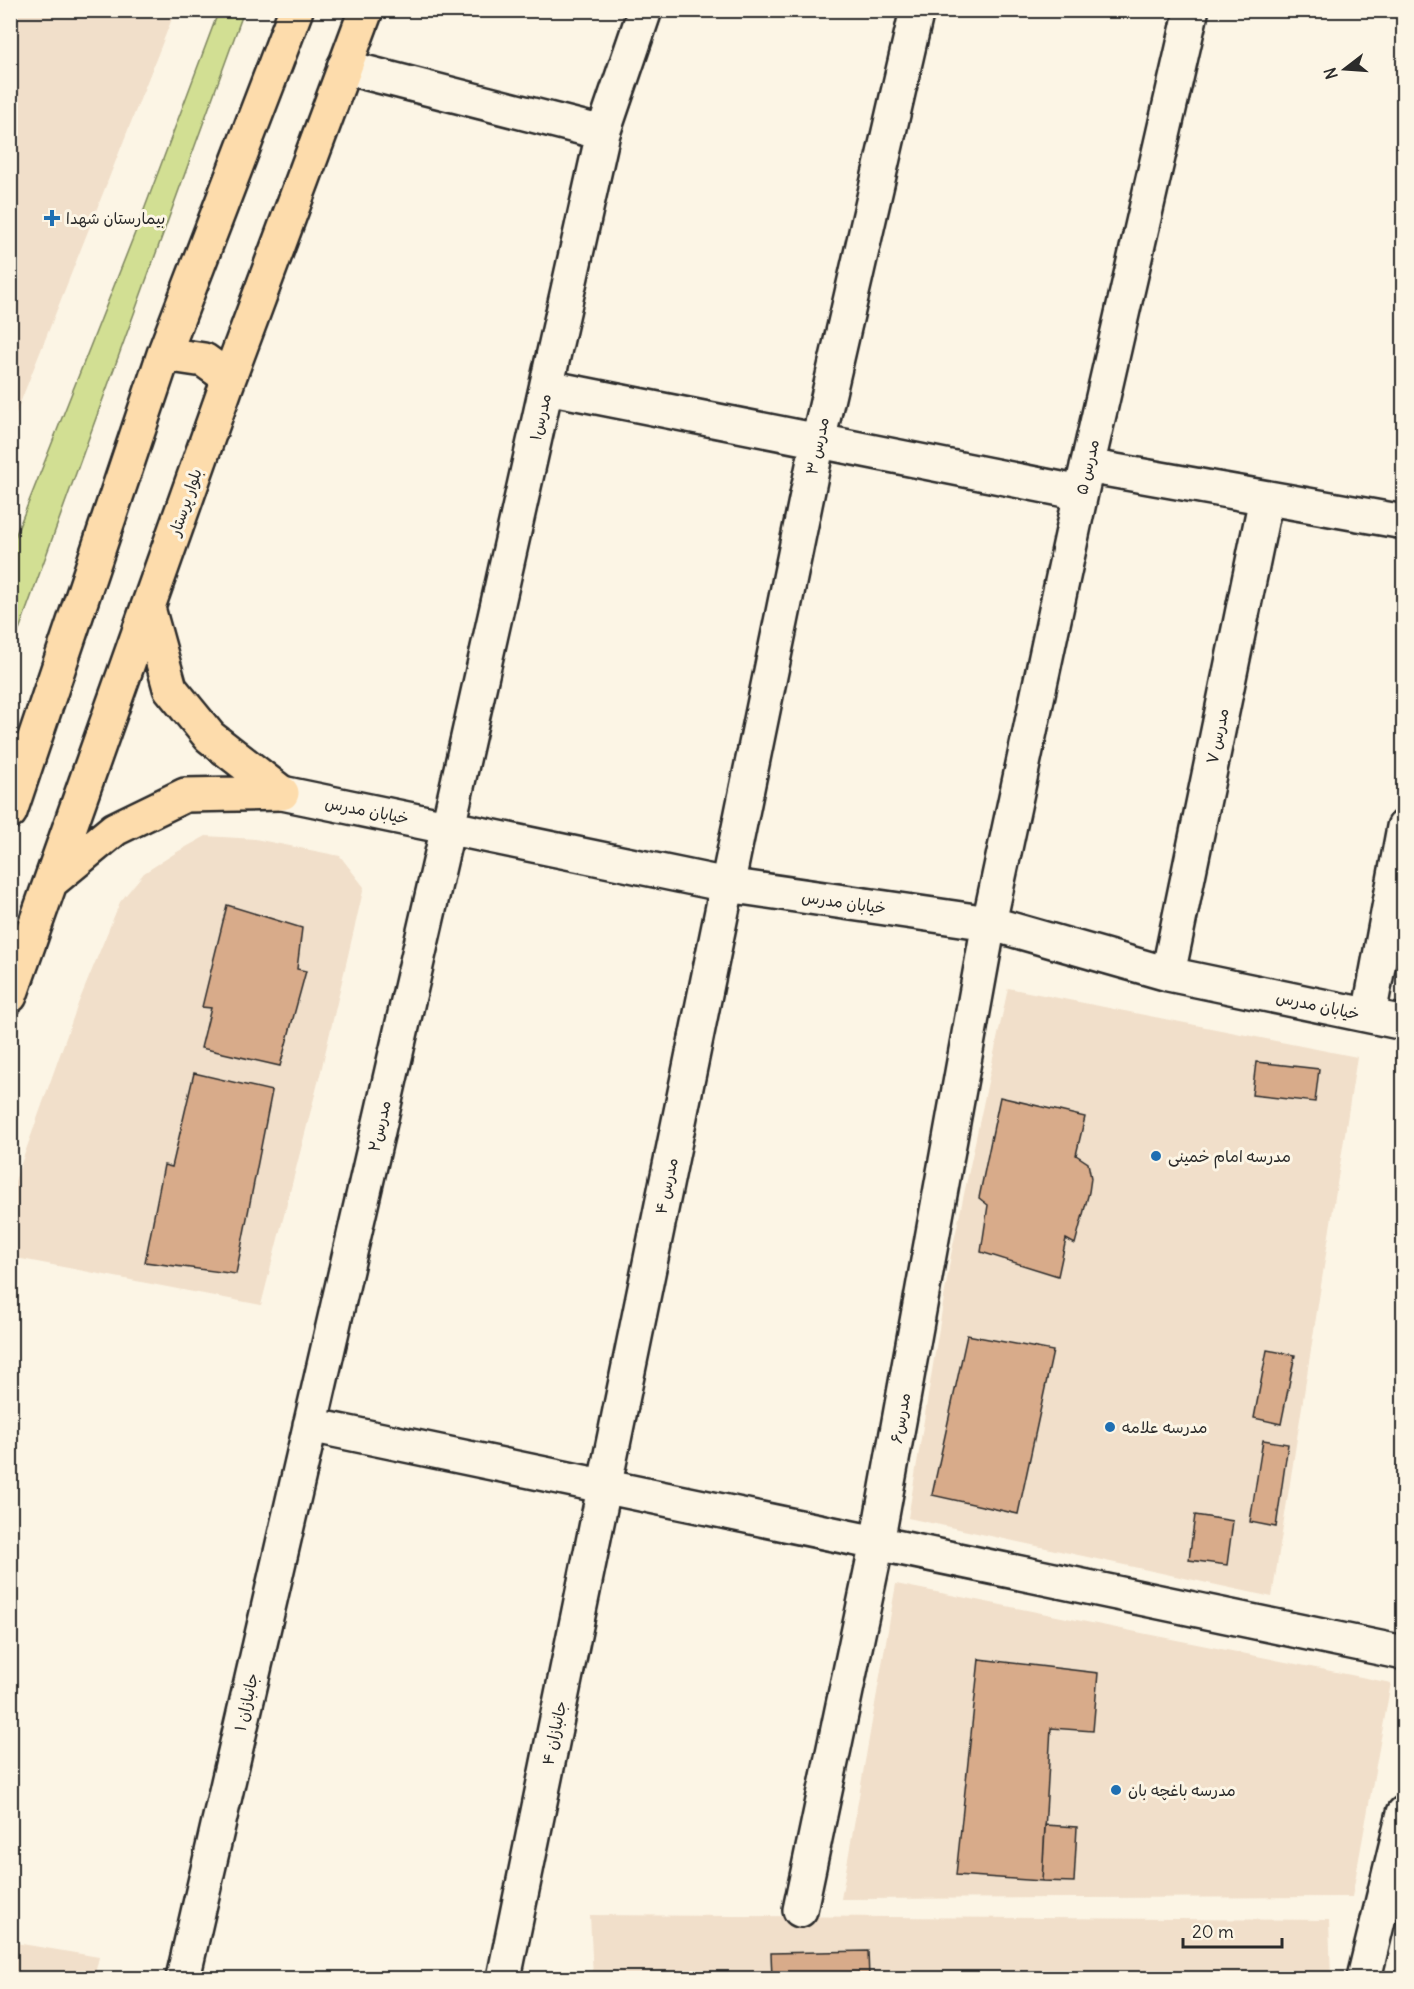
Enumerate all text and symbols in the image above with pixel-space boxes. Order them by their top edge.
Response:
north arrow [1315,39,1375,99]
text: N [1319,65,1342,82]
place label: بیمارستان شهدا [66,208,165,228]
marker: بیمارستان شهدا [43,209,61,227]
street label: مدرس۱ [525,392,555,442]
street label: مدرس ۳ [801,415,833,477]
street label: مدرس ۵ [1071,437,1103,497]
street label: بلوار پرستار [164,466,207,540]
street label: مدرس ۷ [1201,706,1233,766]
street label: خیابان مدرس [323,792,411,828]
street label: خیابان مدرس [801,886,887,918]
street label: خیابان مدرس [1274,986,1362,1024]
street label: مدرس۲ [363,1098,395,1154]
place label: مدرسه امام خمینی [1168,1146,1291,1169]
marker: مدرسه امام خمینی [1149,1149,1163,1163]
street label: مدرس ۴ [650,1156,682,1216]
street label: مدرس۶ [886,1391,914,1445]
place label: مدرسه علامه [1122,1417,1207,1437]
marker: مدرسه علامه [1103,1420,1117,1434]
street label: جانبازان ۱ [230,1671,262,1733]
street label: جانبازان ۴ [537,1699,571,1767]
place label: مدرسه باغچه بان [1128,1780,1236,1801]
marker: مدرسه باغچه بان [1109,1783,1123,1797]
scale bar [1183,1911,1282,1949]
text: 20 m [1192,1920,1234,1943]

